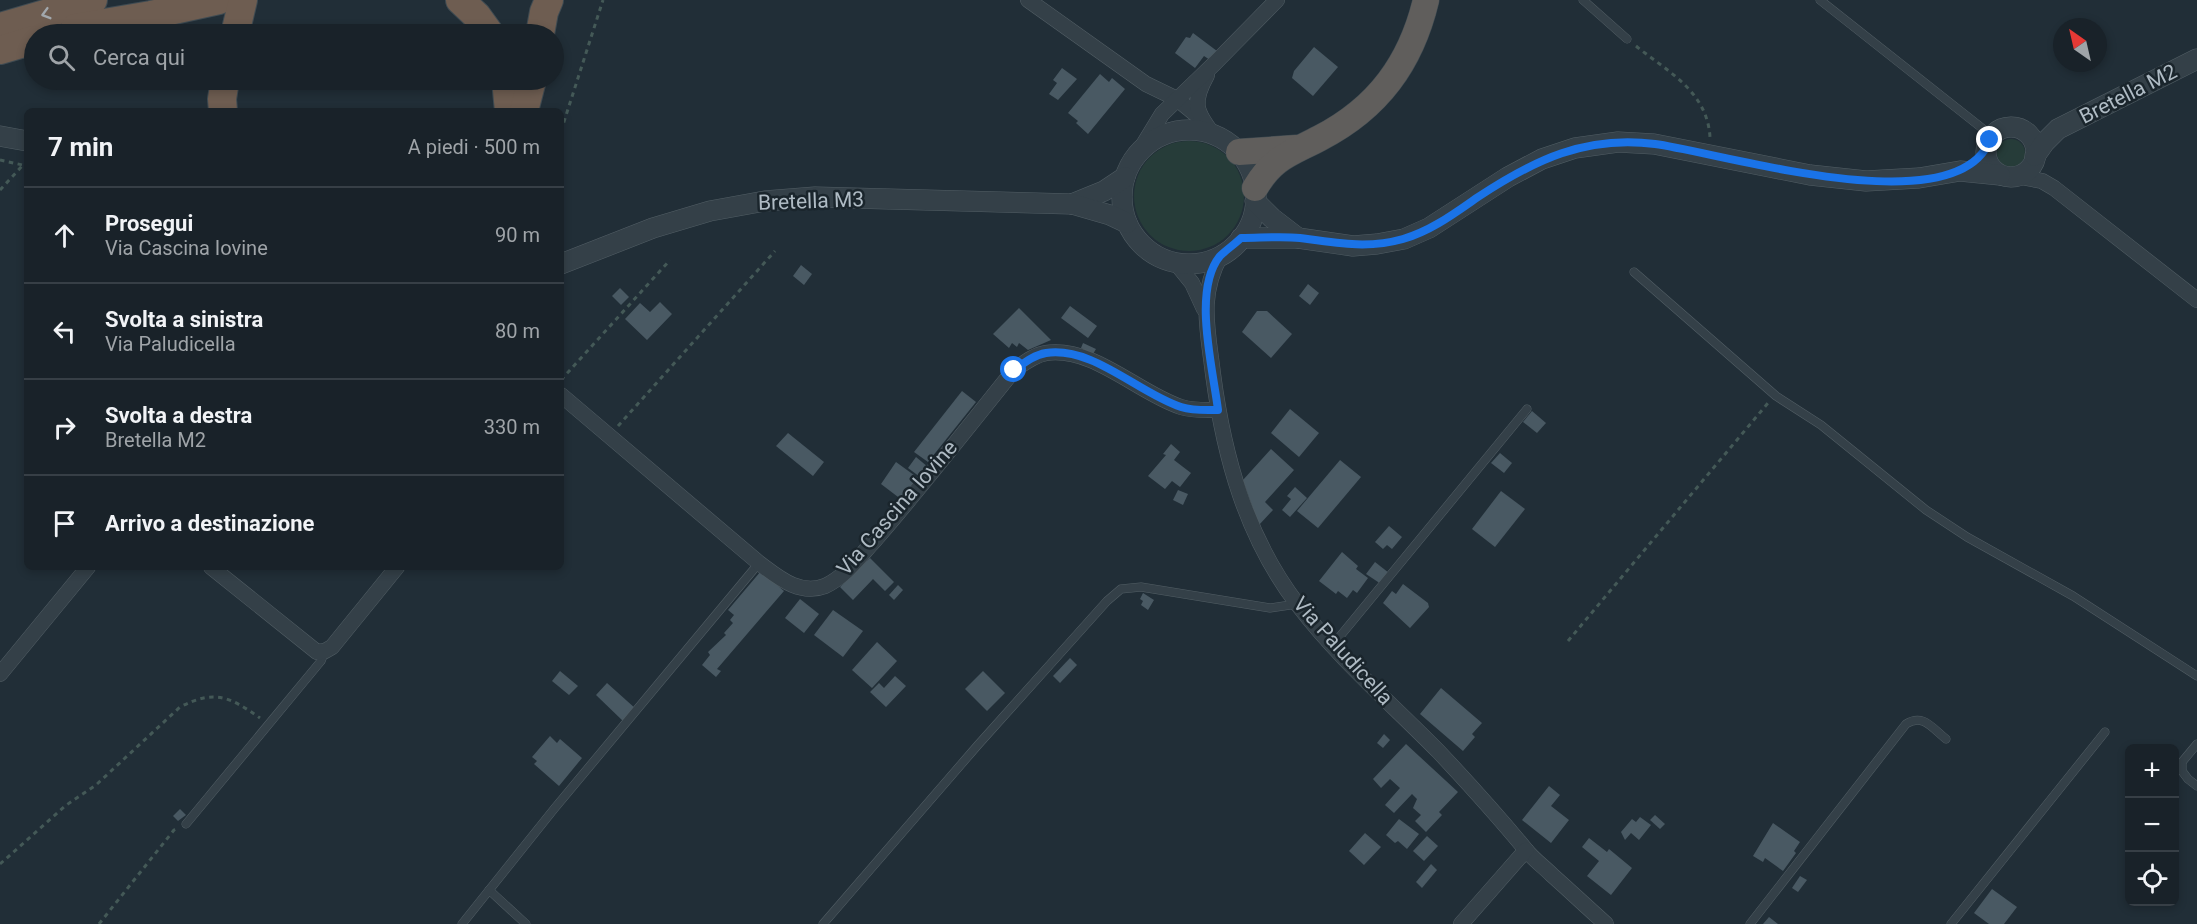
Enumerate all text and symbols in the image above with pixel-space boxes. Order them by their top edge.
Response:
one-way arrow [42,7,52,19]
north arrow [2053,18,2107,72]
search box [24,24,564,90]
icon: search [45,41,78,74]
text: Cerca qui [93,45,185,70]
street label: Bretella M2 [2075,59,2181,129]
route end [1976,126,2002,152]
text: 7 min [48,132,113,162]
text: A piedi · 500 m [408,135,540,159]
street label: Bretella M3 [758,187,864,215]
text: Prosegui [105,211,193,236]
icon: ahead [48,219,81,252]
text: 90 m [495,223,540,247]
text: Via Cascina Iovine [105,236,268,260]
text: Svolta a sinistra [105,307,263,332]
icon: left [48,315,81,348]
text: 80 m [495,319,540,343]
text: Via Paludicella [105,332,236,356]
route start [1000,356,1026,382]
text: Svolta a destra [105,403,252,428]
icon: right [48,411,81,444]
text: 330 m [484,415,540,439]
text: Bretella M2 [105,428,206,452]
street label: Via Cascina Iovine [832,436,962,580]
icon: arrive [48,507,81,540]
text: Arrivo a destinazione [105,511,314,536]
street label: Via Paludicella [1288,592,1398,710]
map controls [2125,744,2179,906]
button: + [2125,744,2179,798]
button: − [2125,798,2179,852]
button: locate [2125,852,2179,906]

